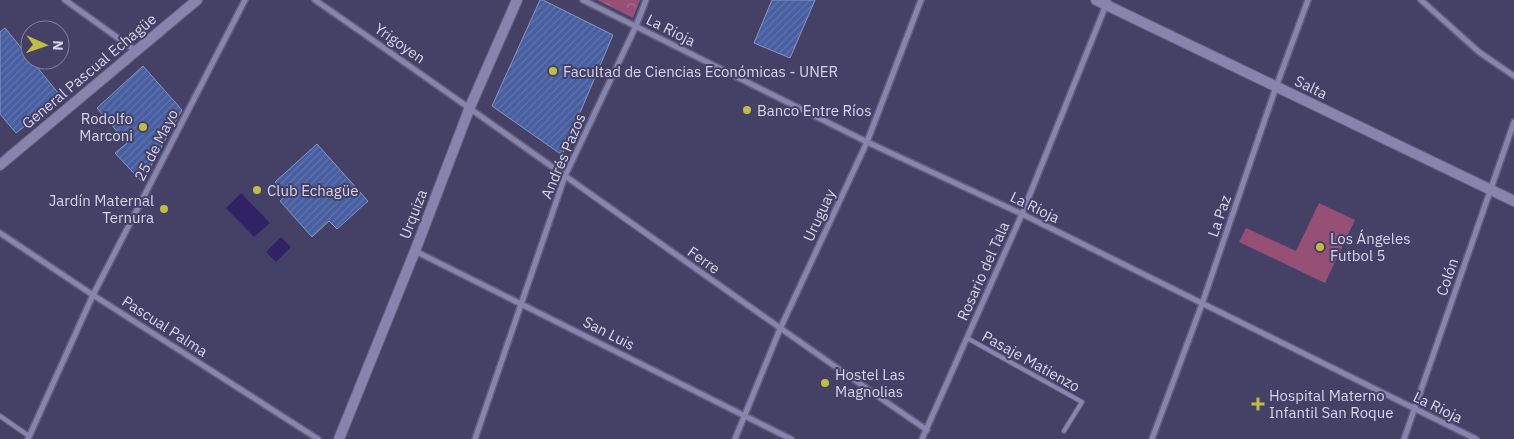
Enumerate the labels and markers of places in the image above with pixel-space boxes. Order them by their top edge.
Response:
place label: Facultad de Ciencias Económicas - UNER [563,62,838,81]
marker: Facultad de Ciencias Económicas - UNER [547,65,559,77]
place label: Banco Entre Ríos [757,101,872,120]
marker: Banco Entre Ríos [741,104,753,116]
place label: Rodolfo Marconi [79,109,133,145]
marker: Rodolfo Marconi [137,121,149,133]
place label: Club Echagüe [267,181,358,200]
marker: Club Echagüe [251,184,263,196]
place label: Jardín Maternal Ternura [49,191,154,227]
marker: Jardín Maternal Ternura [158,203,170,215]
place label: Los Ángeles Futbol 5 [1330,229,1410,265]
marker: Los Ángeles Futbol 5 [1314,241,1326,253]
place label: Hostel Las Magnolias [835,365,905,401]
marker: Hostel Las Magnolias [819,377,831,389]
place label: Hospital Materno Infantil San Roque [1269,386,1394,422]
marker: Hospital Materno Infantil San Roque [1251,397,1265,411]

